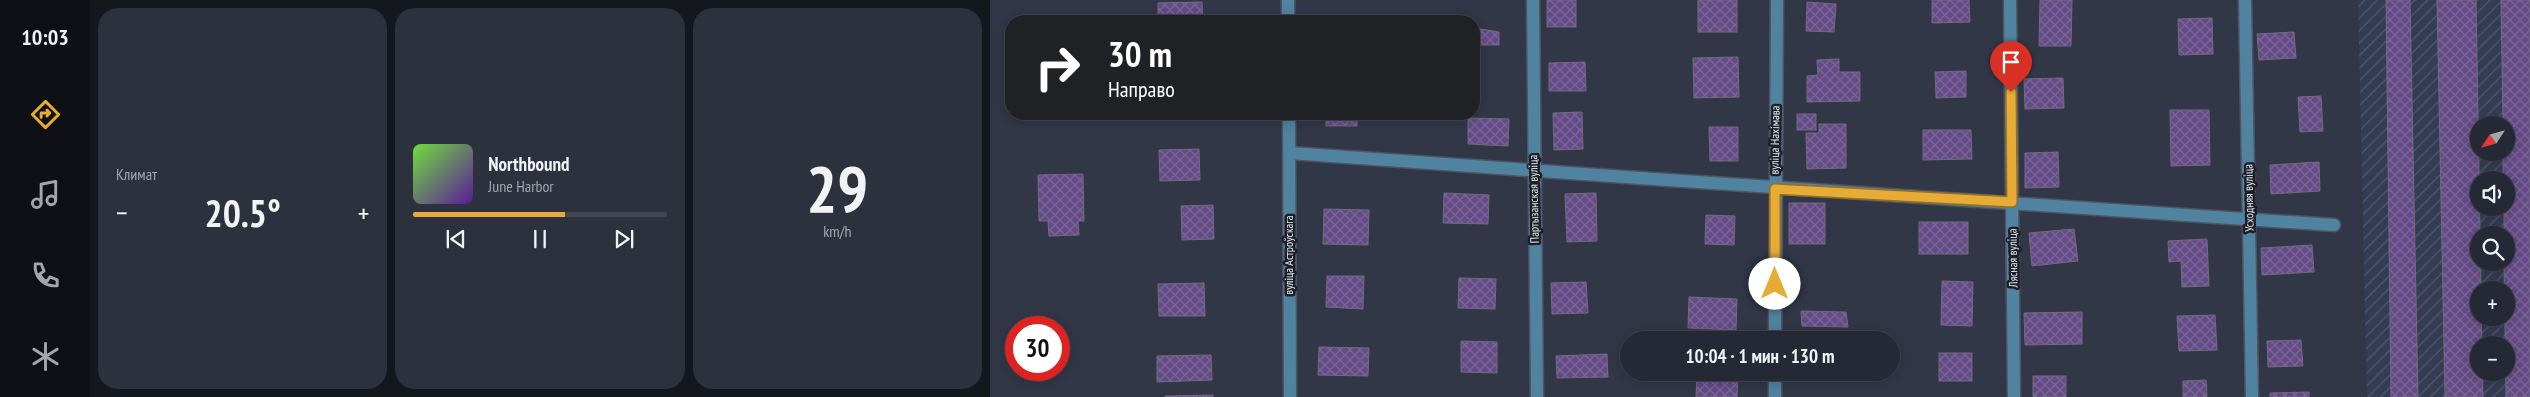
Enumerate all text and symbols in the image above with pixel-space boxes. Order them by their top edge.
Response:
text: 10:03 [21,23,69,51]
text: 30 m [1108,31,1172,77]
icon: right [1025,35,1090,100]
pin [1990,41,2032,92]
icon: arrive [1997,48,2025,76]
text: Направо [1108,75,1175,103]
icon: directions [28,97,63,132]
street label: вуліца Нахімава [1766,105,1783,175]
north arrow [2470,116,2515,161]
map controls [2470,116,2515,381]
text: 29 [806,146,868,230]
text: Northbound [488,152,569,176]
street label: Партызанская вуліца [1525,154,1542,243]
text: Климат [116,164,157,184]
street label: Усходняя вуліца [2240,164,2257,232]
button: sound [2470,171,2515,216]
text: June Harbor [488,176,554,196]
icon: music [28,177,63,212]
text: 20.5° [204,188,281,237]
text: − [116,194,128,231]
text: + [358,194,369,231]
street label: вуліца Астроўскага [1281,215,1296,295]
text: km/h [823,221,852,241]
icon: previous [442,225,470,253]
icon: pause [526,225,554,253]
icon: next [610,225,638,253]
button: search [2470,226,2515,271]
street label: Лясная вуліца [2004,228,2021,289]
position arrow [1748,257,1800,309]
icon: phone [28,258,63,293]
button: + [2470,281,2515,326]
speed limit sign: 30 [1005,316,1070,381]
button: − [2470,336,2515,381]
icon: climate [28,339,63,374]
text: 10:04 · 1 мин · 130 m [1686,344,1834,368]

